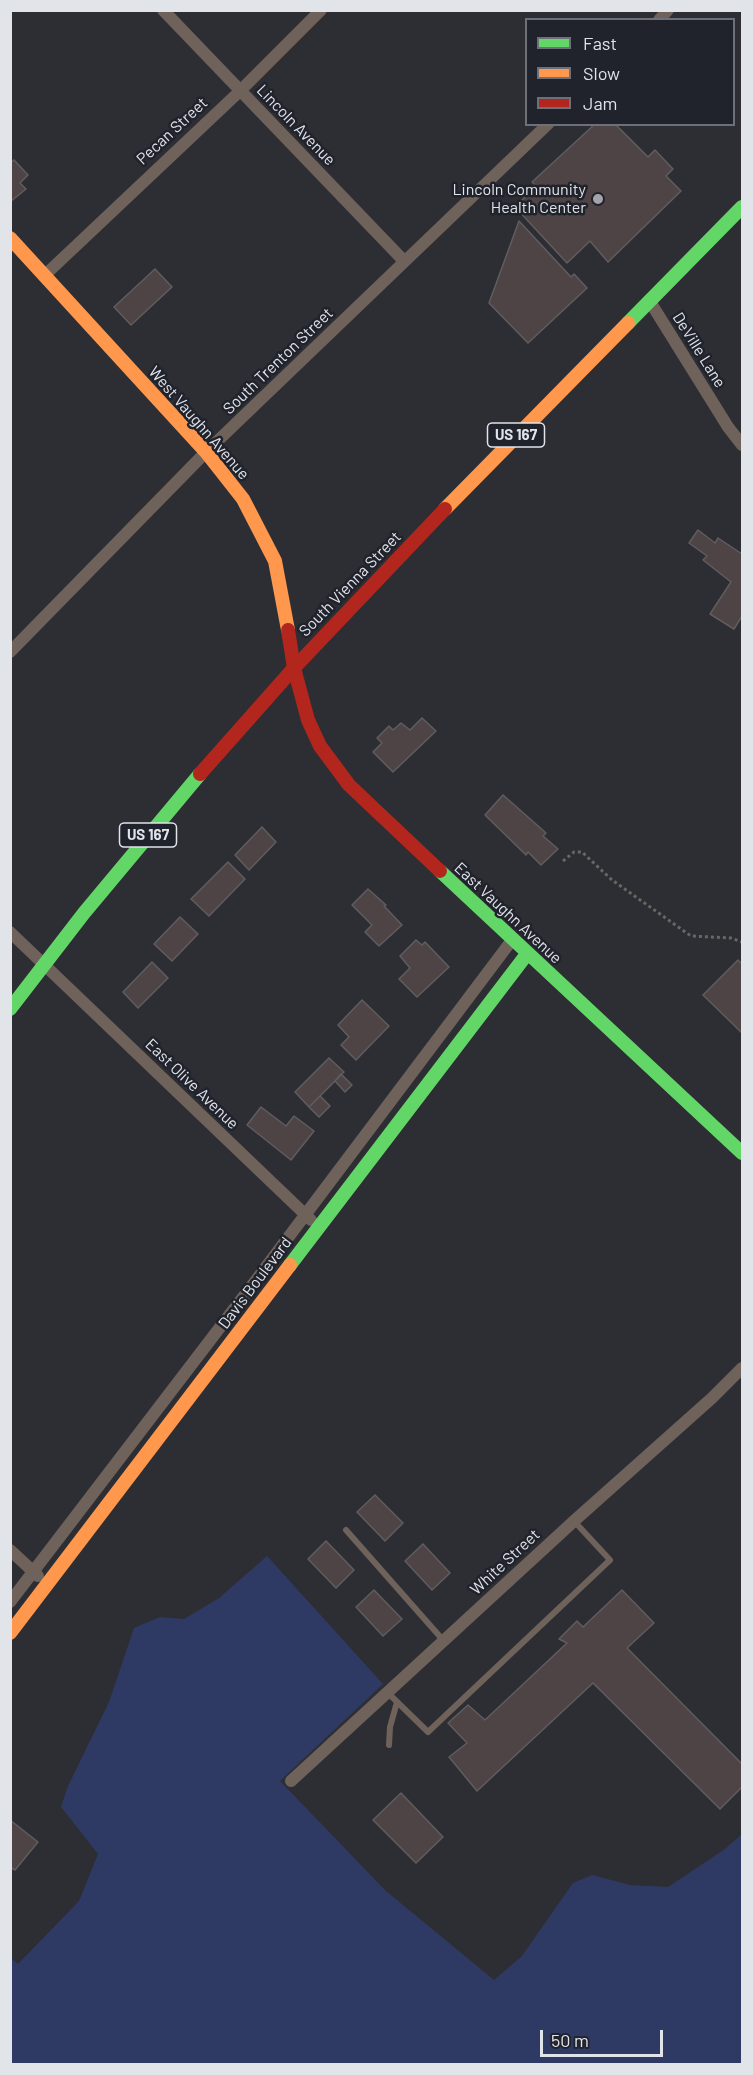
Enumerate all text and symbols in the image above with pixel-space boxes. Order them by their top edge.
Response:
legend [525,18,735,126]
text: Fast [583,32,617,54]
text: Slow [583,62,620,84]
street label: Lincoln Avenue [253,81,339,169]
text: Jam [583,92,617,114]
street label: Pecan Street [133,93,211,169]
place label: Lincoln Community Health Center [452,180,586,218]
marker: Lincoln Community Health Center [591,192,605,206]
street label: South Trenton Street [219,304,337,418]
street label: DeVille Lane [668,309,730,391]
street label: West Vaughn Avenue [145,363,253,483]
road number: US 167 [488,423,544,447]
street label: South Vienna Street [295,527,405,641]
road number: US 167 [120,823,176,847]
street label: East Vaughn Avenue [450,858,566,968]
street label: East Olive Avenue [141,1035,243,1133]
street label: Davis Boulevard [214,1233,296,1333]
street label: White Street [466,1525,544,1599]
scale bar [543,2018,666,2056]
text: 50 m [551,2029,589,2051]

